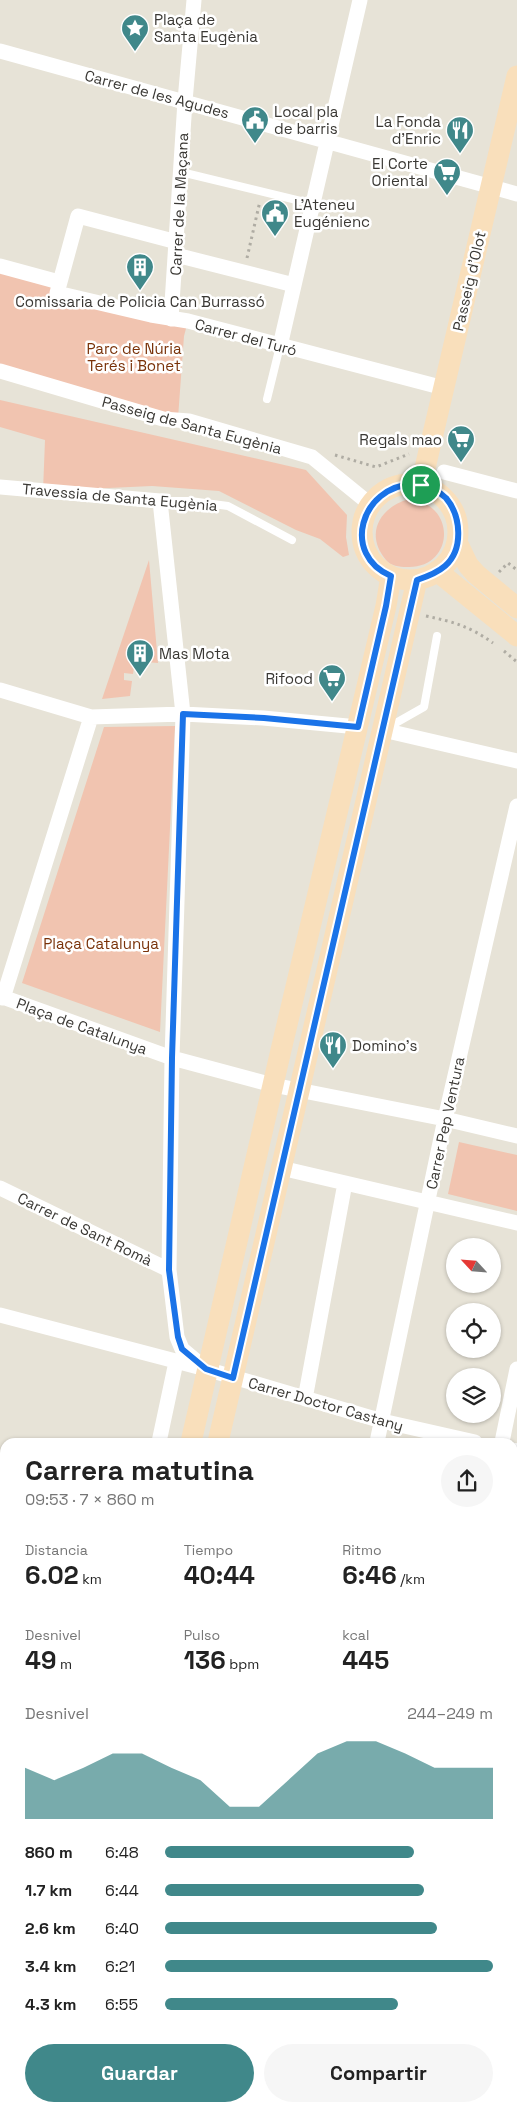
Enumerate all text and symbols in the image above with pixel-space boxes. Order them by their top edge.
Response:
place label: Plaça de Santa Eugènia [154,10,258,46]
place icon: Plaça de Santa Eugènia [120,13,150,52]
street label: Carrer de les Agudes [83,66,231,122]
place label: Local pla de barris [274,102,339,138]
public building icon: Local pla de barris [240,105,270,144]
place label: La Fonda d'Enric [376,112,441,148]
restaurant icon: La Fonda d'Enric [445,115,475,154]
street label: Carrer de la Maçana [166,132,192,276]
place label: El Corte Oriental [372,154,428,190]
supermarket icon: El Corte Oriental [432,157,462,196]
place label: L'Ateneu Eugénienc [294,195,370,231]
public building icon: L'Ateneu Eugénienc [260,198,290,237]
street label: Passeig d'Olot [448,229,490,333]
building icon: Comissaria de Policia Can Burrassó [125,252,155,291]
place label: Comissaria de Policia Can Burrassó [15,292,265,311]
street label: Carrer del Turó [193,314,299,360]
park label: Parc de Núria Terés i Bonet [86,339,182,375]
street label: Passeig de Santa Eugènia [100,392,284,458]
supermarket icon: Regals mao [446,424,476,463]
place label: Regals mao [359,430,442,449]
pin [400,464,442,506]
icon: arrive [407,471,435,499]
street label: Travessia de Santa Eugènia [21,479,219,515]
building icon: Mas Mota [125,638,155,677]
place label: Mas Mota [159,644,230,663]
supermarket icon: Rifood [317,663,347,702]
place label: Rifood [265,669,313,688]
park label: Plaça Catalunya [43,934,159,953]
street label: Plaça de Catalunya [14,993,150,1059]
restaurant icon: Domino's [318,1030,348,1069]
place label: Domino's [352,1036,417,1055]
street label: Carrer Pep Ventura [422,1054,468,1191]
street label: Carrer de Sant Romà [14,1188,156,1270]
north arrow [446,1238,501,1292]
map controls [446,1238,501,1423]
button: locate [446,1303,501,1358]
button: layers [446,1368,501,1423]
street label: Carrer Doctor Castany [246,1373,406,1435]
text: Carrera matutina [25,1452,254,1488]
button: share [441,1455,493,1507]
text: 09:53 · 7 × 860 m [25,1489,155,1510]
text: Distancia [25,1541,88,1559]
text: Tiempo [184,1541,233,1559]
text: Ritmo [342,1541,382,1559]
text: 6.02 [25,1559,79,1591]
text: 40:44 [184,1559,255,1591]
text: 6:46 [342,1559,397,1591]
text: km [79,1570,102,1588]
text: /km [397,1570,425,1588]
text: Desnivel [25,1626,81,1644]
text: Pulso [184,1626,220,1644]
text: kcal [342,1626,369,1644]
text: 49 [25,1644,56,1676]
text: 136 [184,1644,226,1676]
text: 445 [342,1644,389,1676]
text: m [56,1655,72,1673]
text: bpm [226,1655,259,1673]
text: Desnivel [25,1703,89,1724]
text: 244–249 m [407,1703,493,1724]
text: 860 m [25,1842,73,1863]
text: 6:48 [105,1842,139,1863]
text: 1.7 km [25,1880,72,1901]
text: 6:44 [105,1880,139,1901]
text: 2.6 km [25,1918,76,1939]
text: 6:40 [105,1918,139,1939]
text: 3.4 km [25,1956,76,1977]
text: 6:21 [105,1956,135,1977]
text: 4.3 km [25,1994,76,2015]
text: 6:55 [105,1994,138,2015]
button: Guardar [25,2044,254,2102]
button: Compartir [264,2044,493,2102]

